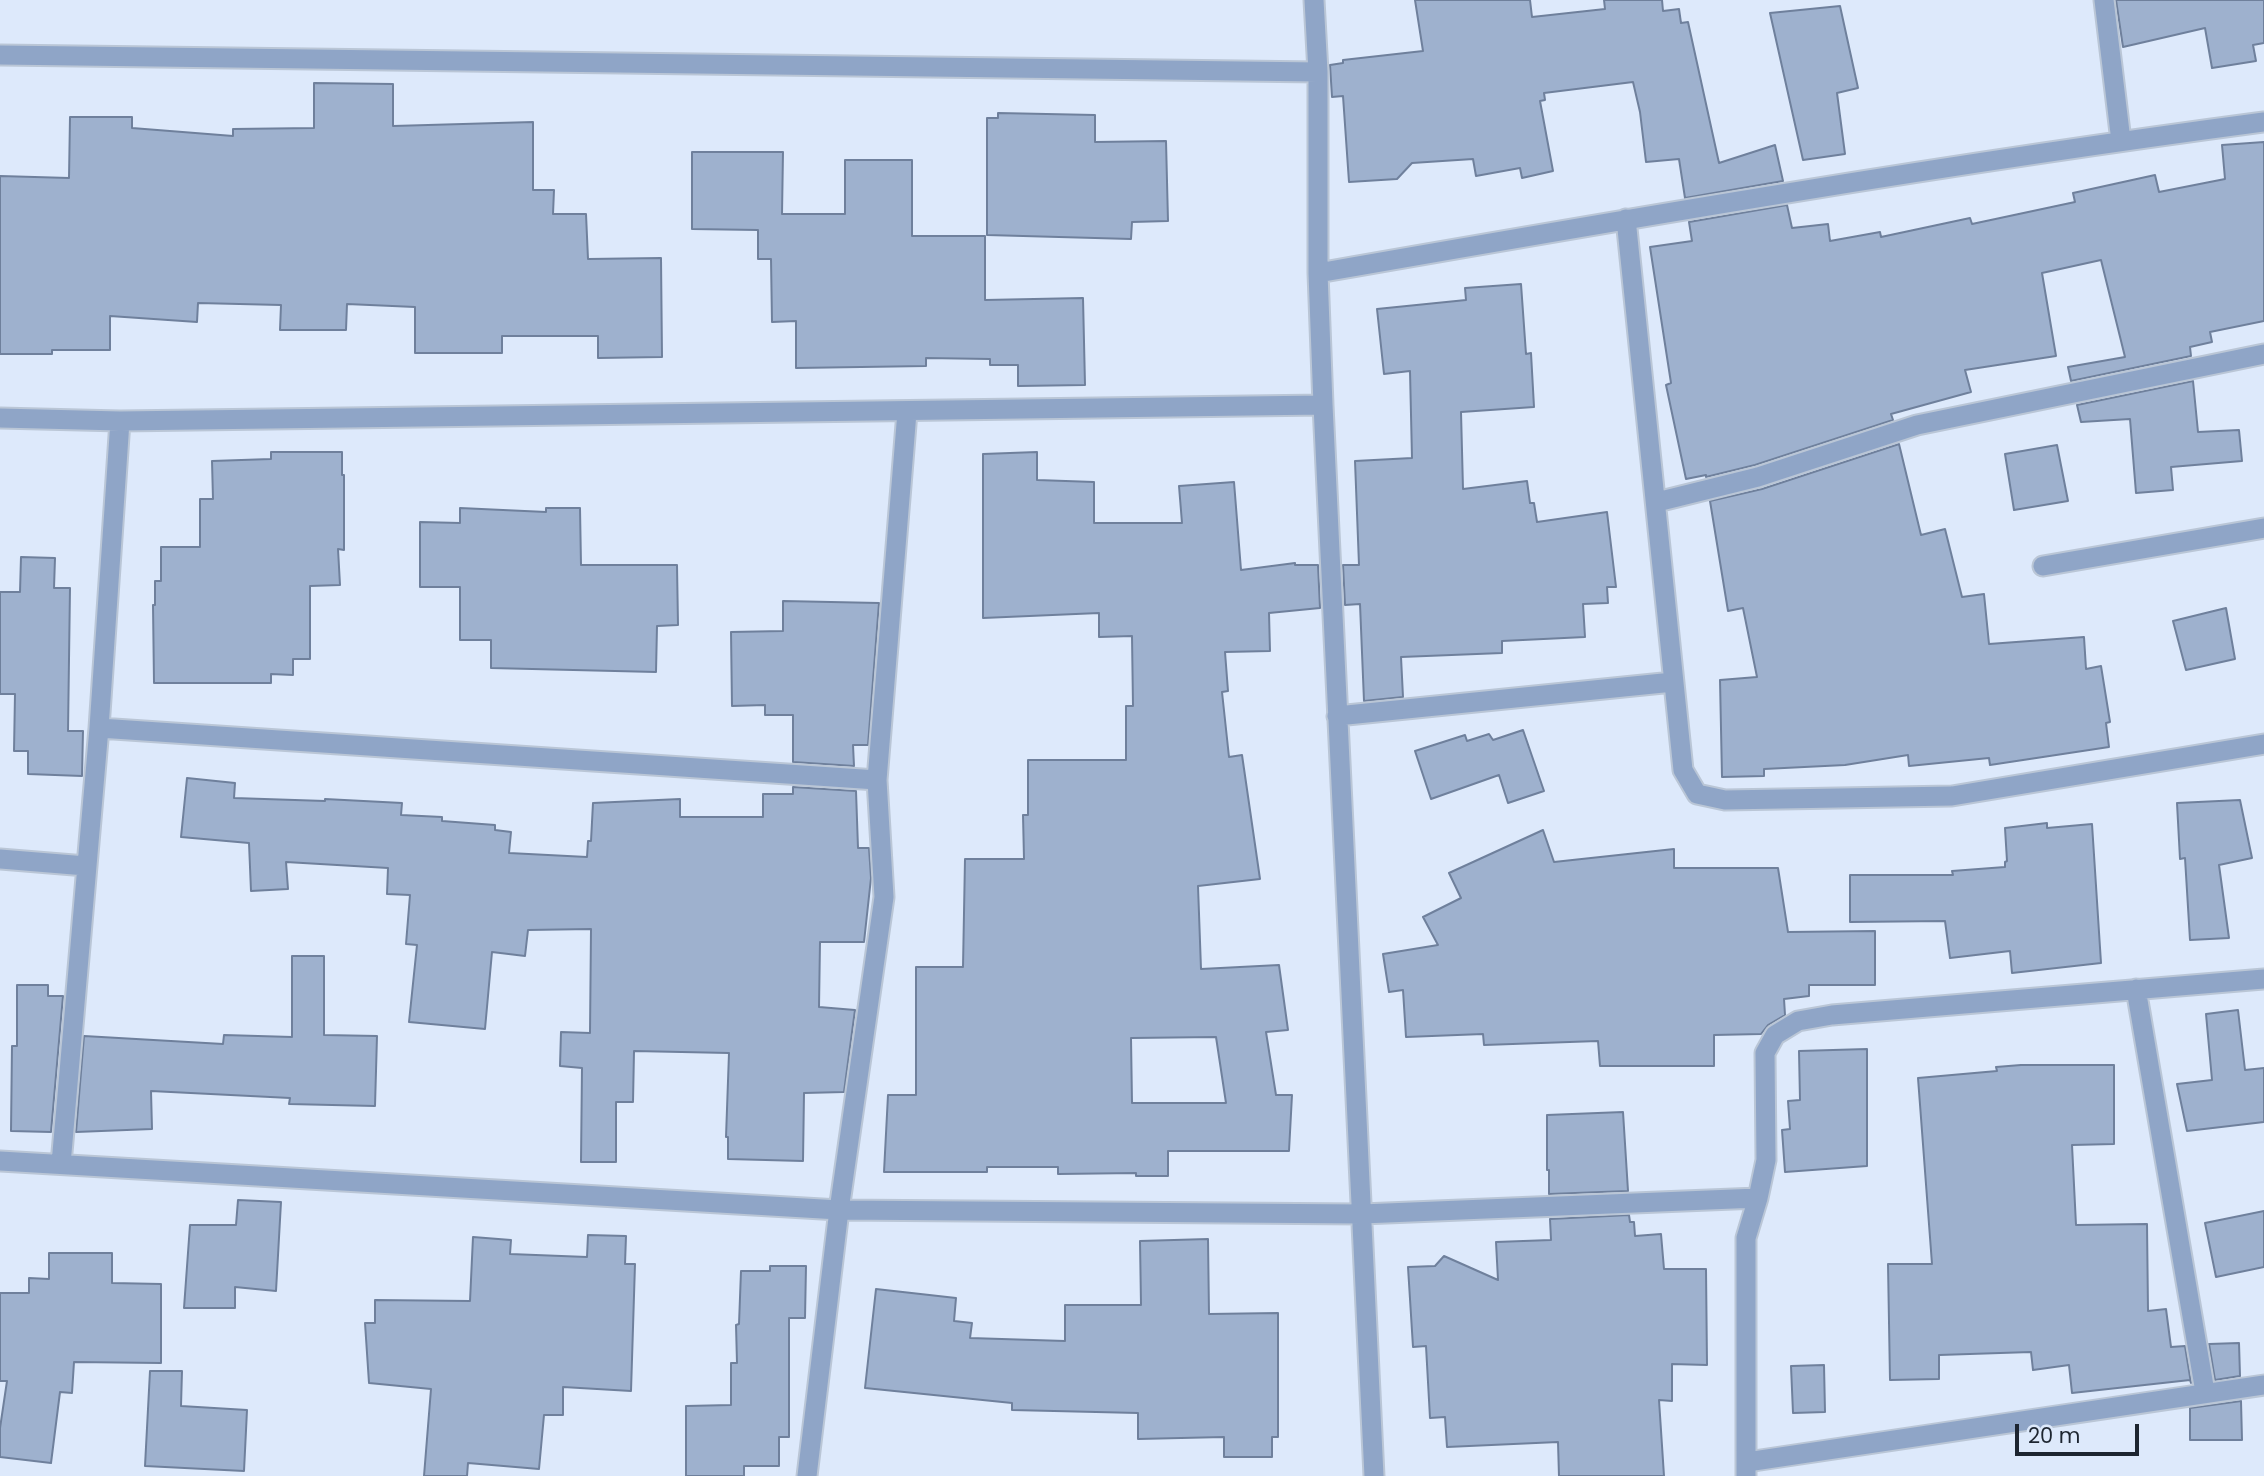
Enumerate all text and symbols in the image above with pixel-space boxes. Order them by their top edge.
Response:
scale bar [2019,1410,2143,1454]
text: 20 m [2028,1421,2081,1450]

